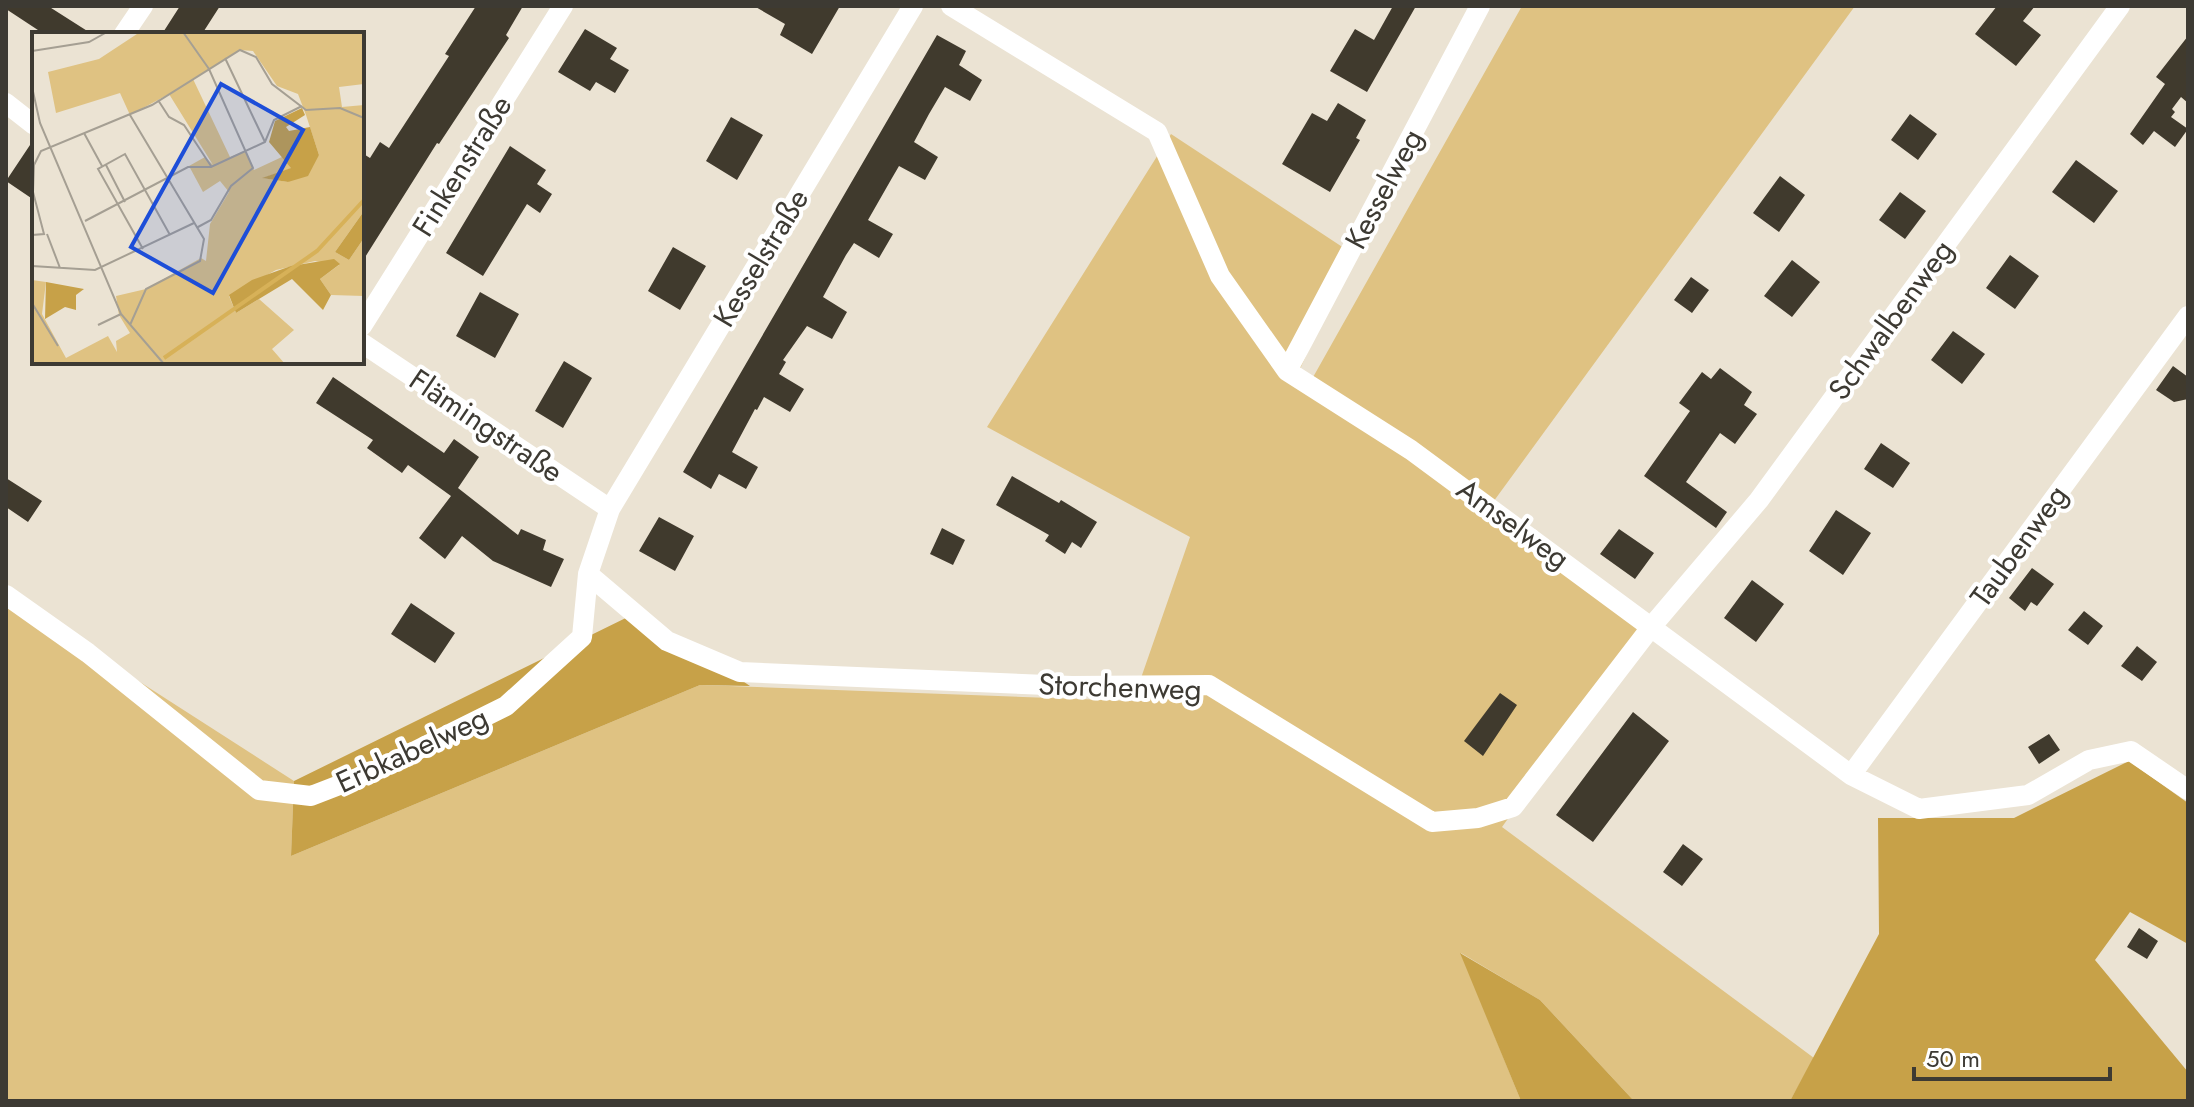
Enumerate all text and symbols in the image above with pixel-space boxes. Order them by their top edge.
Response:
inset map [32,32,364,364]
street label: Finkenstraße [401,87,522,245]
street label: Kesselweg [1334,121,1433,256]
street label: Kesselstraße [702,180,819,335]
street label: Schwalbenweg [1818,231,1963,409]
street label: Flämingstraße [401,358,572,493]
street label: Amselweg [1448,468,1579,579]
street label: Taubenweg [1960,476,2078,616]
street label: Storchenweg [1038,662,1202,711]
street label: Erbkabelweg [329,696,495,804]
scale bar [1914,1031,2110,1081]
text: 50 m [1926,1041,1980,1076]

